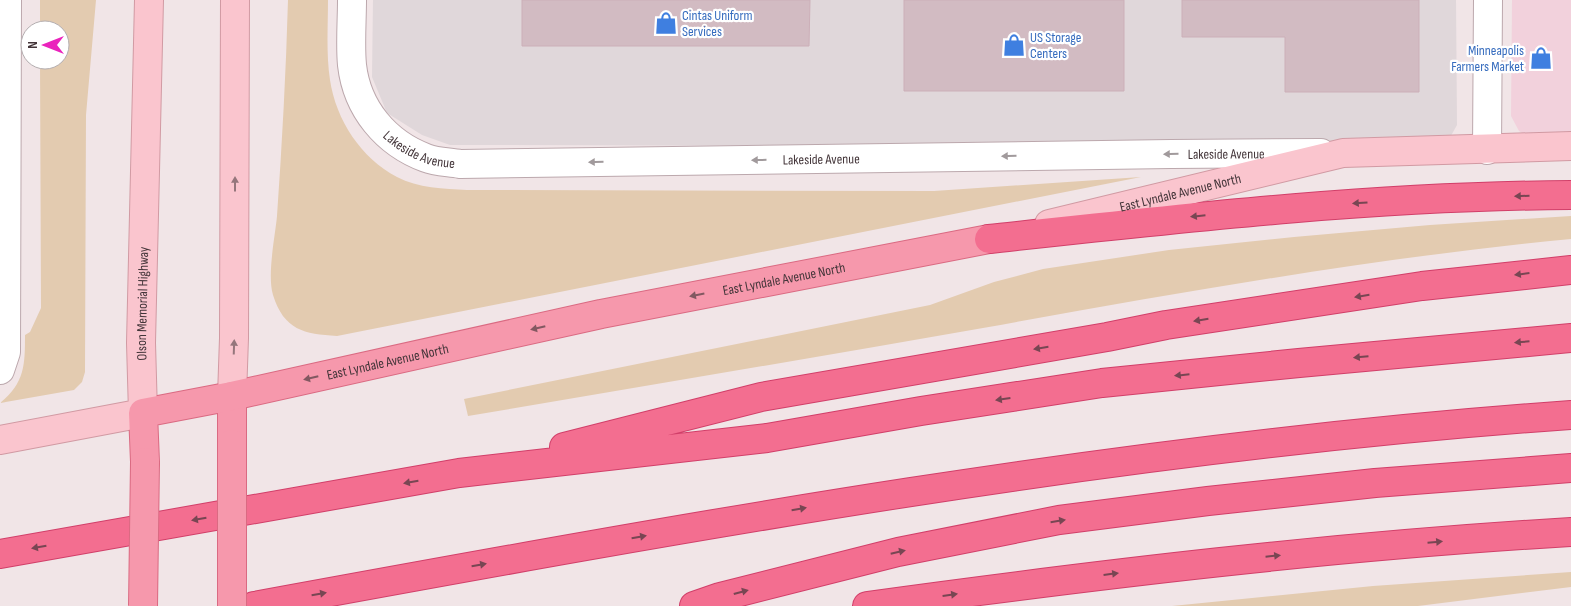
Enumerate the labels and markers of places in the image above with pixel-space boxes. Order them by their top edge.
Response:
place label: Cintas Uniform Services [682,7,752,40]
shop icon: Cintas Uniform Services [653,10,679,36]
place label: US Storage Centers [1030,29,1081,62]
shop icon: US Storage Centers [1001,32,1027,58]
place label: Minneapolis Farmers Market [1451,42,1524,75]
shop icon: Minneapolis Farmers Market [1528,45,1554,71]

